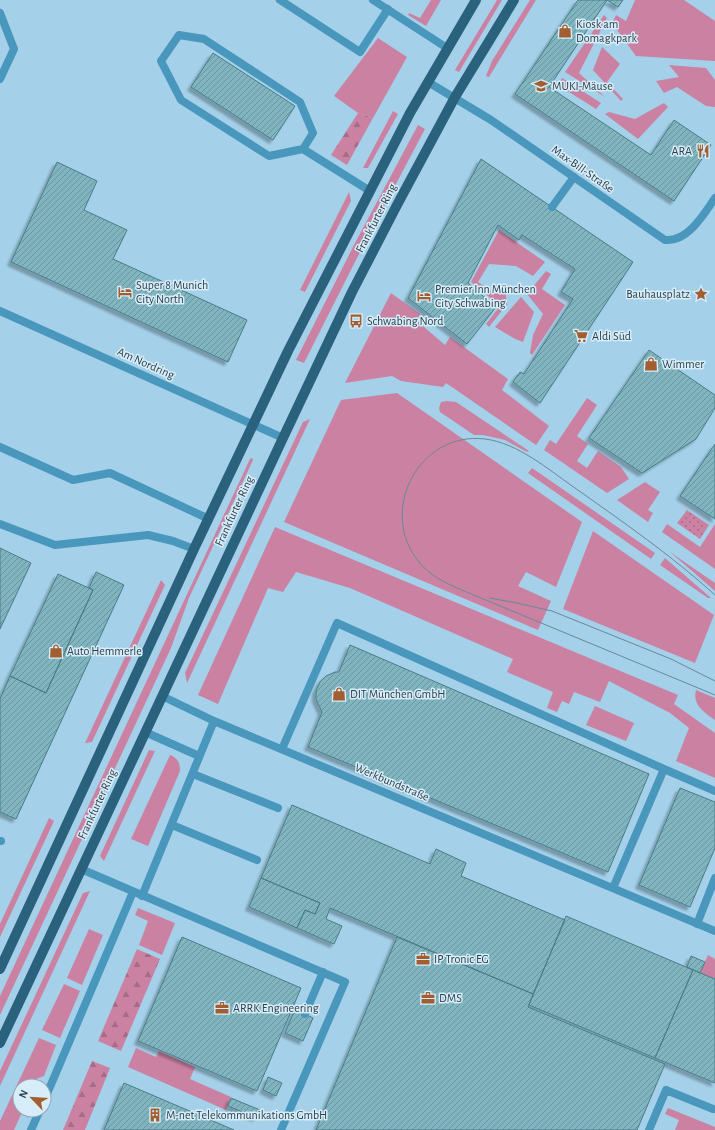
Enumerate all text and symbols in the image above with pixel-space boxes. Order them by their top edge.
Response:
place label: Kiosk am Domagkpark [576,18,637,44]
shop icon: Kiosk am Domagkpark [557,23,573,39]
school or university icon: MUKI-Mäuse [533,78,549,94]
place label: MUKI-Mäuse [552,80,613,92]
street label: Max-Bill-Straße [550,143,616,195]
restaurant icon: ARA [695,143,711,159]
place label: ARA [671,145,692,157]
street label: Frankfurter Ring [353,181,399,254]
place label: Super 8 Munich City North [136,279,208,306]
place label: Premier Inn München City Schwabing [435,283,536,310]
hotel icon: Super 8 Munich City North [117,284,133,300]
place icon: Bauhausplatz [693,286,709,302]
hotel icon: Premier Inn München City Schwabing [416,288,432,304]
place label: Bauhausplatz [626,288,690,300]
bus stop icon: Schwabing Nord [348,313,364,329]
place label: Schwabing Nord [367,315,443,327]
supermarket icon: Aldi Süd [573,328,589,344]
place label: Aldi Süd [592,330,631,342]
street label: Am Nordring [116,345,176,381]
shop icon: Wimmer [643,356,659,372]
place label: Wimmer [662,358,704,370]
street label: Frankfurter Ring [213,474,256,548]
shop icon: Auto Hemmerle [48,643,64,659]
place label: Auto Hemmerle [67,645,142,657]
shop icon: DIT München GmbH [331,686,347,702]
place label: DIT München GmbH [350,688,445,700]
street label: Werkbundstraße [353,761,431,803]
street label: Frankfurter Ring [76,767,119,841]
office icon: IP Tronic EG [415,951,431,967]
place label: IP Tronic EG [434,953,489,965]
office icon: DMS [420,990,436,1006]
place label: DMS [439,992,462,1004]
office icon: ARRK Engineering [214,1000,230,1016]
place label: ARRK Engineering [233,1002,319,1014]
north arrow [12,1078,52,1118]
text: N [17,1088,30,1100]
building icon: M-net Telekommunikations GmbH [147,1107,163,1123]
place label: M-net Telekommunikations GmbH [166,1109,327,1121]

